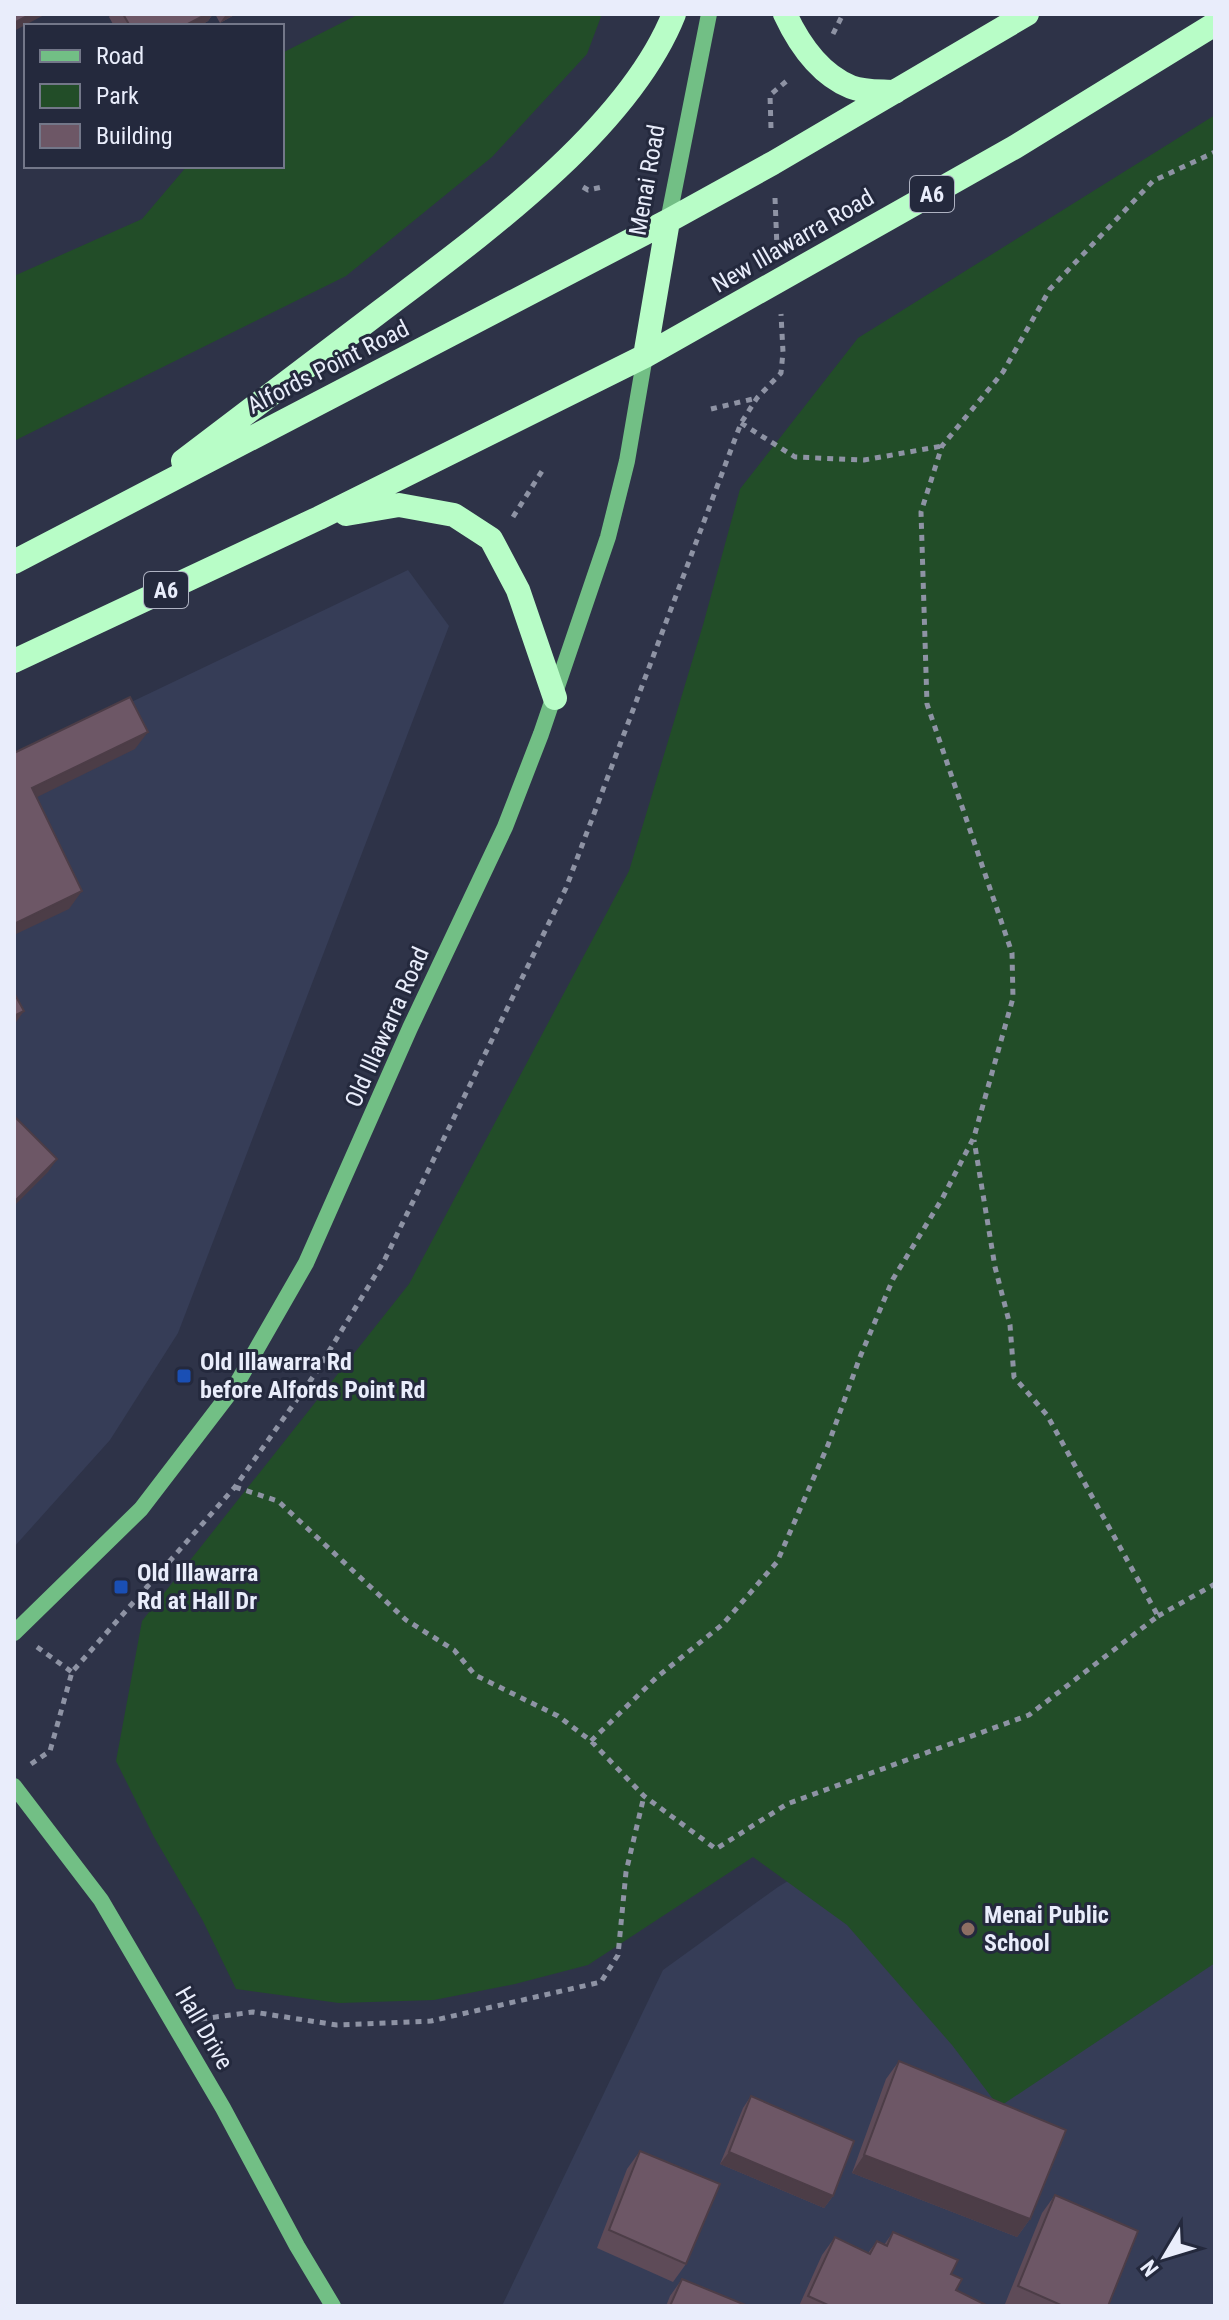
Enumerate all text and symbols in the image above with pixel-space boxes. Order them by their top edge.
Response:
legend [24,24,284,168]
text: Road [96,42,144,70]
text: Park [96,82,139,110]
text: Building [96,122,173,150]
street label: Menai Road [624,123,670,237]
road number: A6 [910,176,954,212]
street label: New Illawarra Road [707,183,879,299]
street label: Alfords Point Road [243,314,413,420]
road number: A6 [144,572,188,608]
street label: Old Illawarra Road [339,943,435,1111]
place label: Old Illawarra Rd before Alfords Point Rd [200,1348,426,1404]
marker: Old Illawarra Rd before Alfords Point Rd [175,1367,193,1385]
place label: Old Illawarra Rd at Hall Dr [137,1559,258,1615]
marker: Old Illawarra Rd at Hall Dr [112,1578,130,1596]
place label: Menai Public School [984,1901,1109,1957]
marker: Menai Public School [959,1920,977,1938]
street label: Hall Drive [169,1982,239,2074]
north arrow [1125,2216,1205,2296]
text: N [1136,2255,1164,2281]

